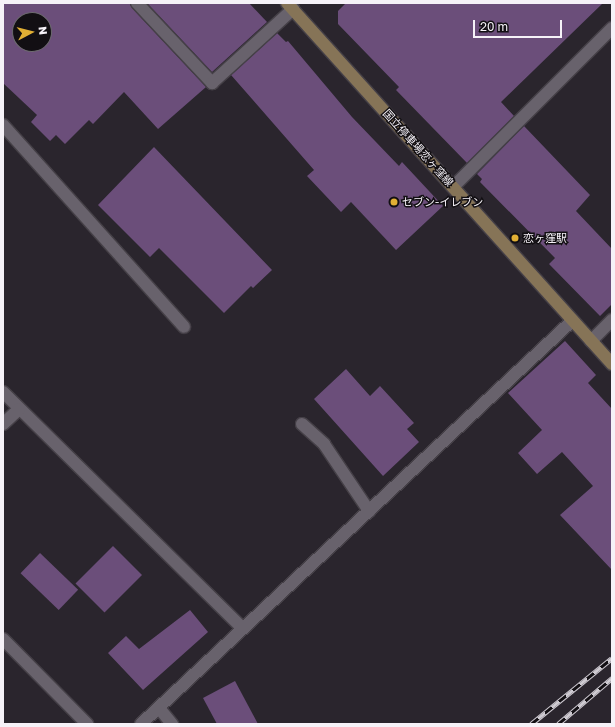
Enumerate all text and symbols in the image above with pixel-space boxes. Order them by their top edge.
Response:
north arrow [12,12,52,52]
scale bar [475,12,564,38]
text: 20 m [480,19,508,34]
text: N [36,26,50,36]
street label: 国立停車場恋ヶ窪線 [380,107,456,189]
place label: セブン-イレブン [402,195,483,209]
marker: セブン-イレブン [389,197,399,207]
place label: 恋ヶ窪駅 [523,231,567,245]
marker: 恋ヶ窪駅 [510,233,520,243]

